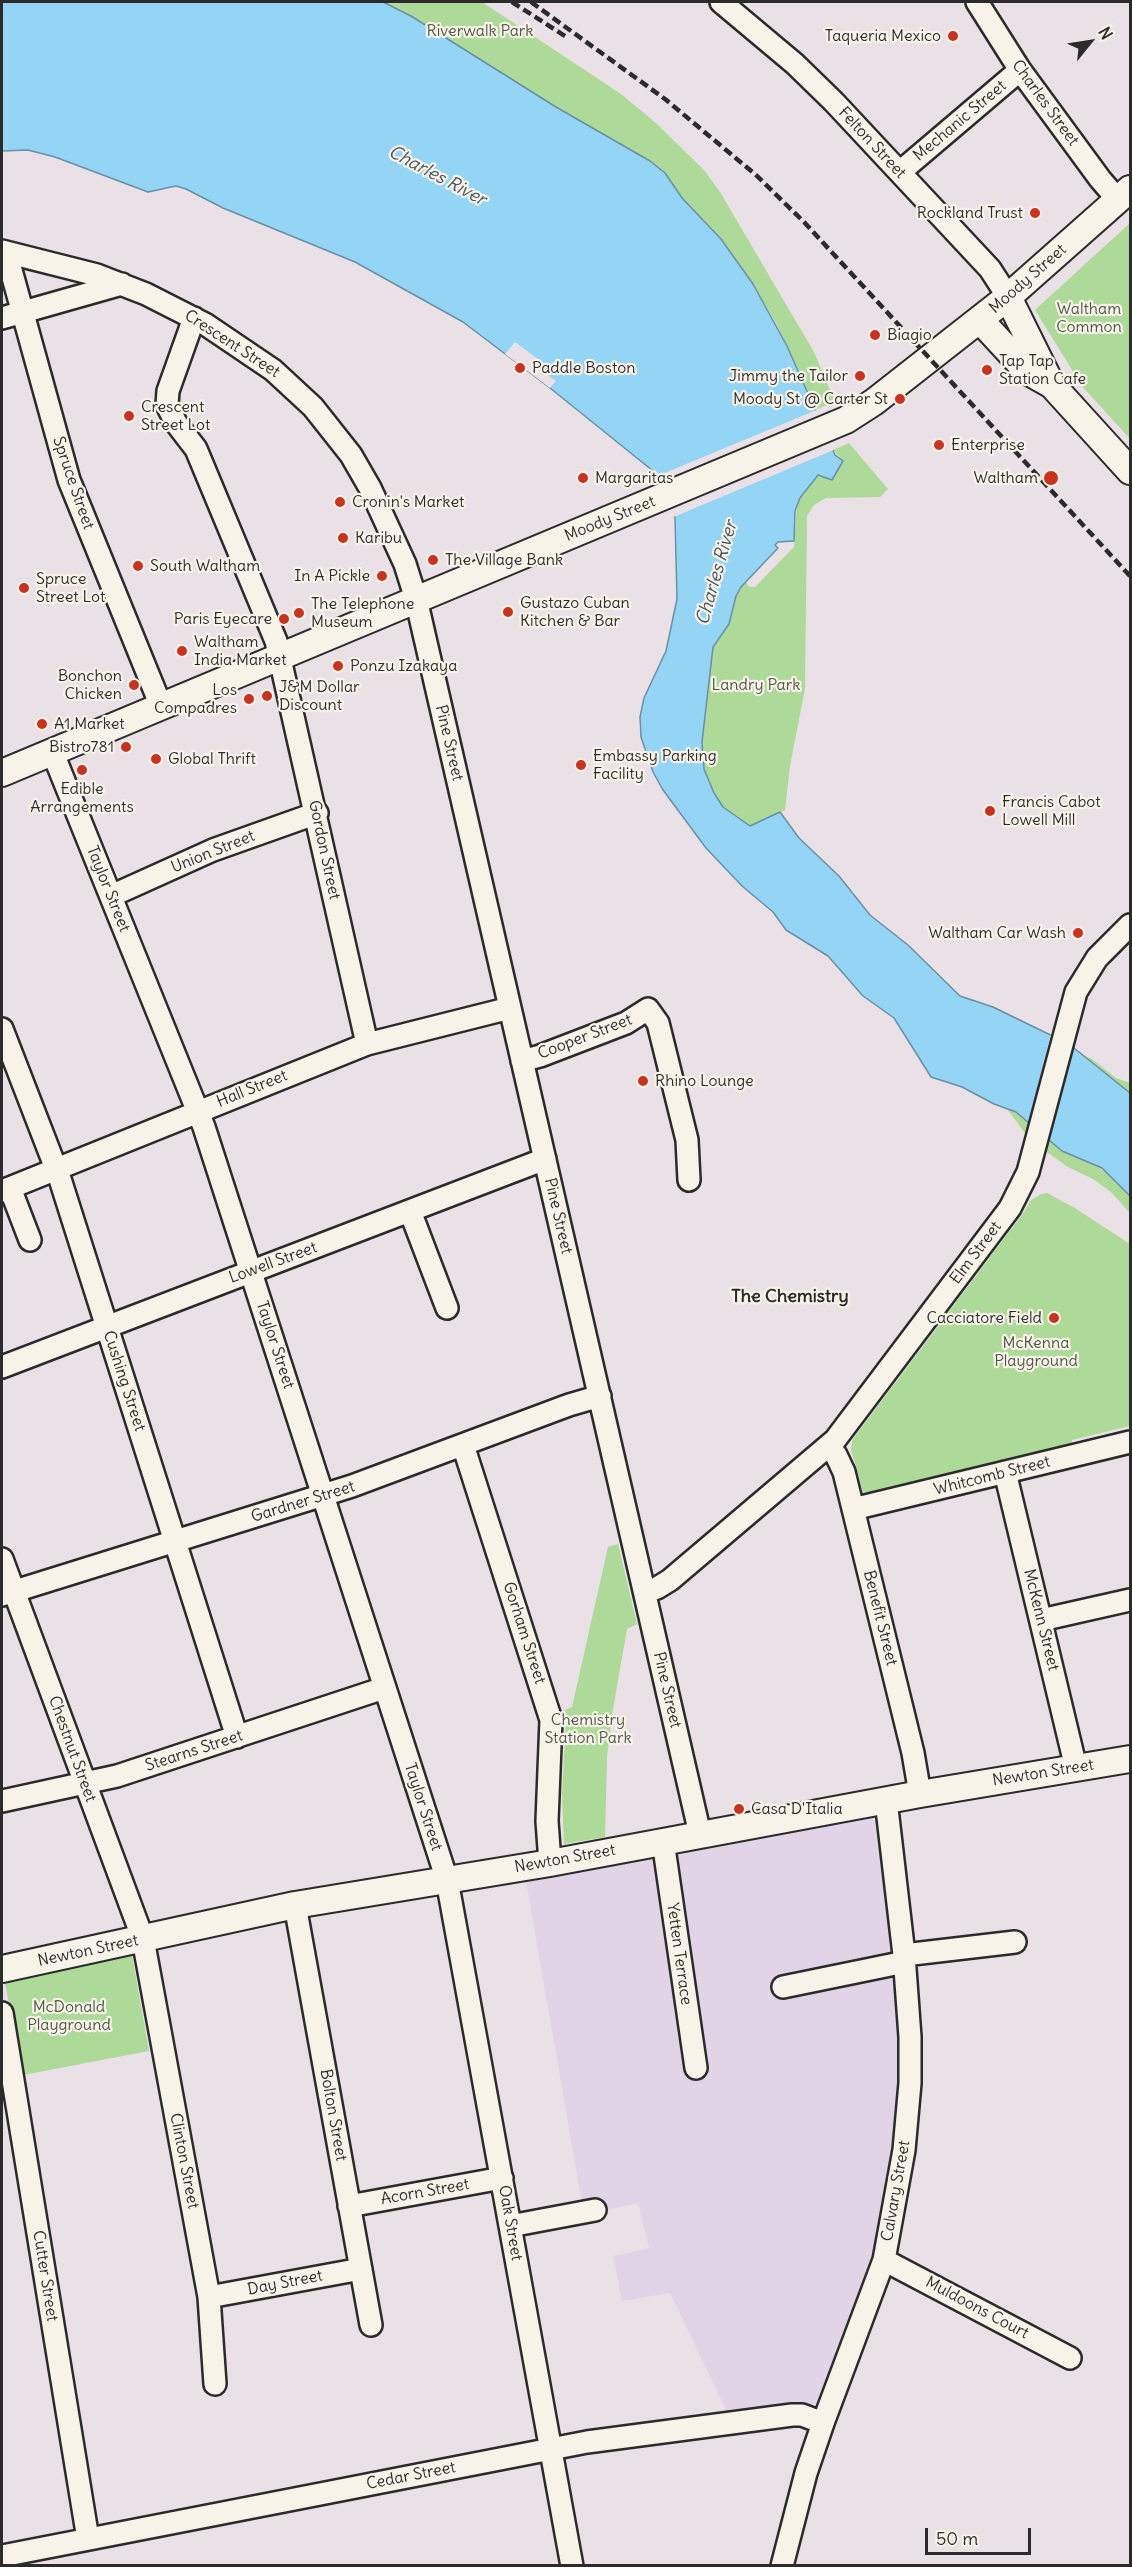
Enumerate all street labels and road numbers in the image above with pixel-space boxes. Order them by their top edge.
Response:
street label: Charles Street [1007,56,1083,150]
street label: Mechanic Street [910,77,1010,165]
street label: Felton Street [834,103,910,183]
street label: Moody Street [986,240,1070,318]
street label: Crescent Street [181,306,283,382]
street label: Spruce Street [48,434,98,532]
street label: Moody Street [562,492,658,546]
street label: Pine Street [431,703,467,783]
street label: Gordon Street [304,799,344,901]
street label: Union Street [168,827,258,877]
street label: Taylor Street [82,843,134,935]
street label: Cooper Street [535,1010,635,1064]
street label: Hall Street [214,1066,290,1112]
street label: Pine Street [540,1176,576,1256]
street label: Elm Street [946,1218,1006,1288]
street label: Lowell Street [226,1238,320,1288]
street label: Taylor Street [252,1299,298,1391]
street label: Cushing Street [99,1328,149,1434]
street label: Whitcomb Street [932,1452,1052,1500]
street label: Gardner Street [249,1477,357,1527]
street label: McKenn Street [1019,1567,1063,1673]
street label: Benefit Street [859,1568,901,1668]
street label: Gorham Street [498,1580,550,1686]
street label: Pine Street [649,1650,685,1730]
street label: Chestnut Street [44,1693,100,1805]
street label: Stearns Street [143,1726,245,1776]
street label: Newton Street [991,1756,1095,1790]
street label: Taylor Street [400,1761,446,1853]
street label: Newton Street [513,1841,617,1877]
street label: Yetten Terrace [662,1902,696,2006]
street label: Newton Street [36,1931,140,1971]
street label: Bolton Street [315,2067,351,2163]
street label: Clinton Street [165,2112,203,2210]
street label: Calvary Street [878,2139,914,2243]
street label: Acorn Street [379,2175,471,2209]
street label: Oak Street [494,2184,526,2262]
street label: Cutter Street [28,2229,62,2323]
street label: Day Street [246,2266,324,2300]
street label: Muldoons Court [922,2273,1032,2343]
street label: Cedar Street [365,2458,457,2494]

